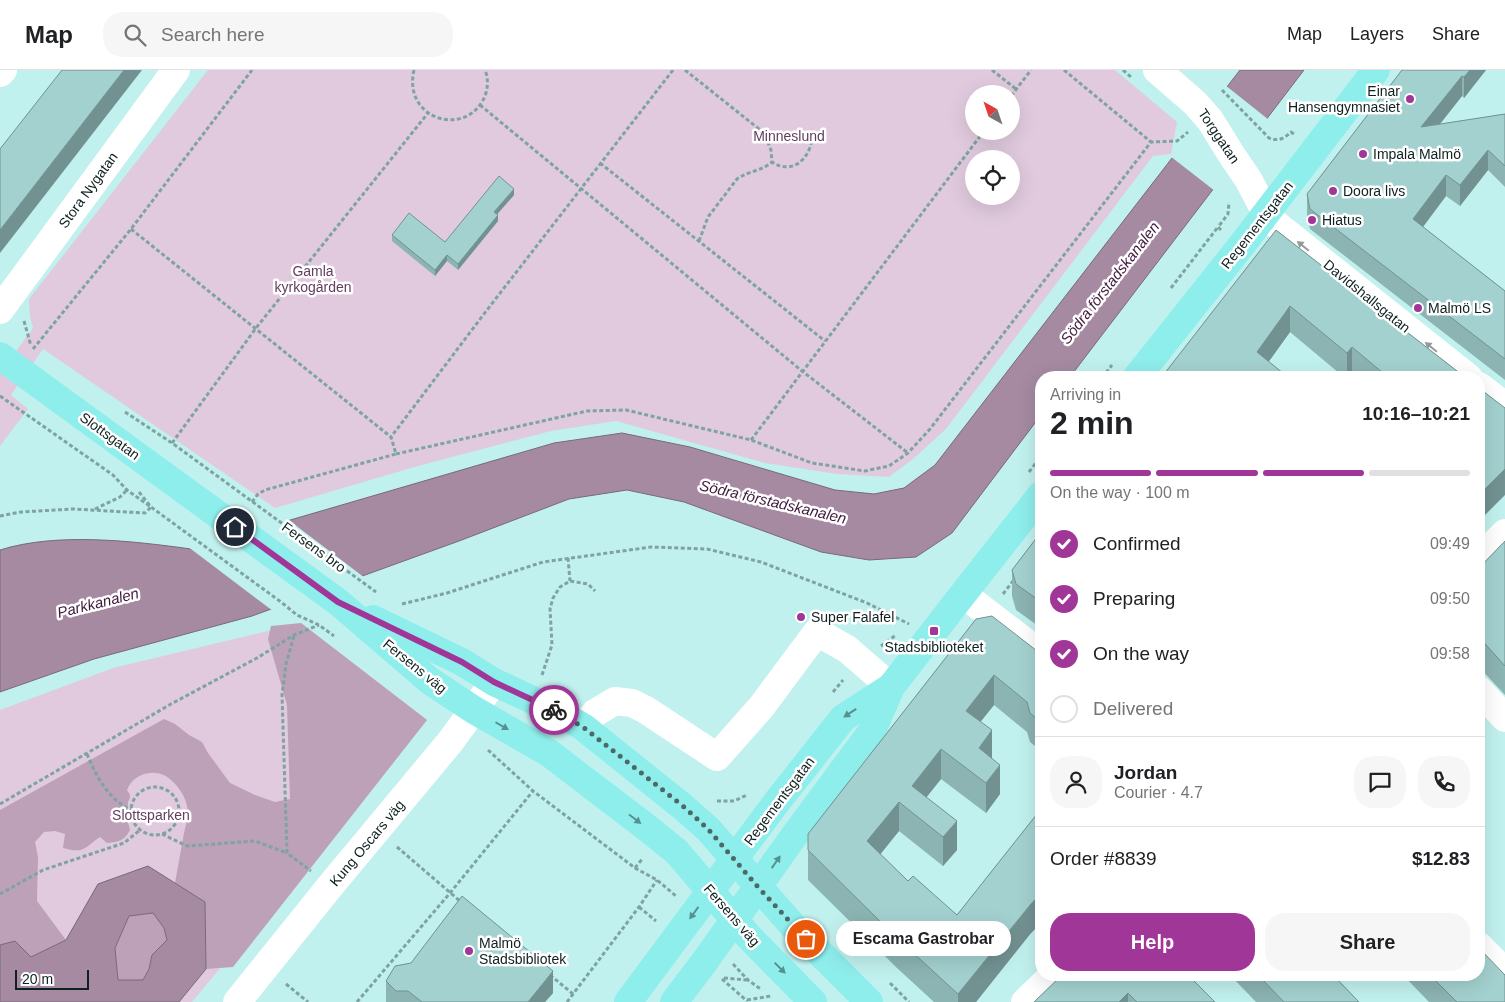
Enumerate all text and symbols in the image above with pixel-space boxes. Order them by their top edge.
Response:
search box [103,12,453,57]
text: Map [25,21,73,48]
icon: search [121,21,149,49]
text: Search here [161,24,265,45]
text: Map [1287,24,1322,44]
text: Layers [1350,24,1404,44]
text: Share [1432,24,1480,44]
place label: Einar Hansengymnasiet [1288,83,1400,115]
north arrow [965,85,1020,140]
map controls [965,85,1020,205]
marker: Einar Hansengymnasiet [1404,93,1416,105]
street label: Torggatan [1195,106,1243,166]
park label: Minneslund [753,128,825,144]
place label: Impala Malmö [1373,146,1461,162]
marker: Impala Malmö [1357,148,1369,160]
street label: Stora Nygatan [55,149,121,231]
button: locate [965,150,1020,205]
street label: Regementsgatan [1218,178,1296,272]
place label: Doora livs [1343,183,1405,199]
marker: Doora livs [1327,185,1339,197]
place label: Hiatus [1322,212,1362,228]
marker: Hiatus [1306,214,1318,226]
water label: Södra förstadskanalen [1057,218,1163,347]
one-way arrow [1297,240,1310,251]
street label: Davidshallsgatan [1321,256,1413,336]
park label: Gamla kyrkogården [274,263,352,295]
place label: Malmö LS [1428,300,1491,316]
marker: Malmö LS [1412,302,1424,314]
one-way arrow [1424,342,1437,353]
text: Arriving in [1050,386,1121,403]
text: 10:16–10:21 [1362,403,1470,424]
text: 2 min [1050,405,1134,441]
street label: Slottsgatan [77,409,143,463]
water label: Södra förstadskanalen [698,476,848,527]
text: On the way · 100 m [1050,484,1190,501]
pin [214,506,256,548]
icon: home [221,513,249,541]
street label: Fersens bro [279,519,349,576]
icon: check [1050,530,1078,558]
text: Confirmed [1093,533,1181,554]
text: 09:49 [1430,535,1470,552]
water label: Parkkanalen [55,584,140,621]
icon: check [1050,585,1078,613]
text: Preparing [1093,588,1175,609]
text: 09:50 [1430,590,1470,607]
place label: Super Falafel [811,609,894,625]
marker: Super Falafel [795,611,807,623]
marker: Stadsbiblioteket [928,625,940,637]
street label: Fersens väg [380,636,450,696]
place label: Stadsbiblioteket [885,639,984,655]
icon: check [1050,640,1078,668]
text: On the way [1093,643,1189,664]
text: 09:58 [1430,645,1470,662]
courier [529,685,579,735]
icon: bike [540,696,568,724]
text: Delivered [1093,698,1173,719]
one-way arrow [843,709,857,718]
one-way arrow [495,721,509,730]
street label: Regementsgatan [741,754,817,848]
button: person [1050,756,1102,808]
button: chat [1354,756,1406,808]
button: phone [1418,756,1470,808]
text: Jordan [1114,762,1177,783]
text: Courier · 4.7 [1114,784,1203,801]
street label: Kung Oscars väg [326,797,408,889]
park label: Slottsparken [112,807,190,823]
one-way arrow [628,813,641,824]
text: Order #8839 [1050,848,1157,869]
text: $12.83 [1412,848,1470,869]
one-way arrow [771,855,781,868]
street label: Fersens väg [701,881,763,949]
one-way arrow [689,906,699,919]
button: Help [1050,913,1255,971]
button: Share [1265,913,1470,971]
pin [785,918,827,960]
callout: Escama Gastrobar [836,922,1011,956]
icon: bag [792,925,820,953]
text: Escama Gastrobar [853,930,994,947]
place label: Malmö Stadsbibliotek [479,935,567,967]
marker: Malmö Stadsbibliotek [463,945,475,957]
one-way arrow [774,962,786,974]
scale bar [15,967,89,990]
text: 20 m [22,971,53,987]

